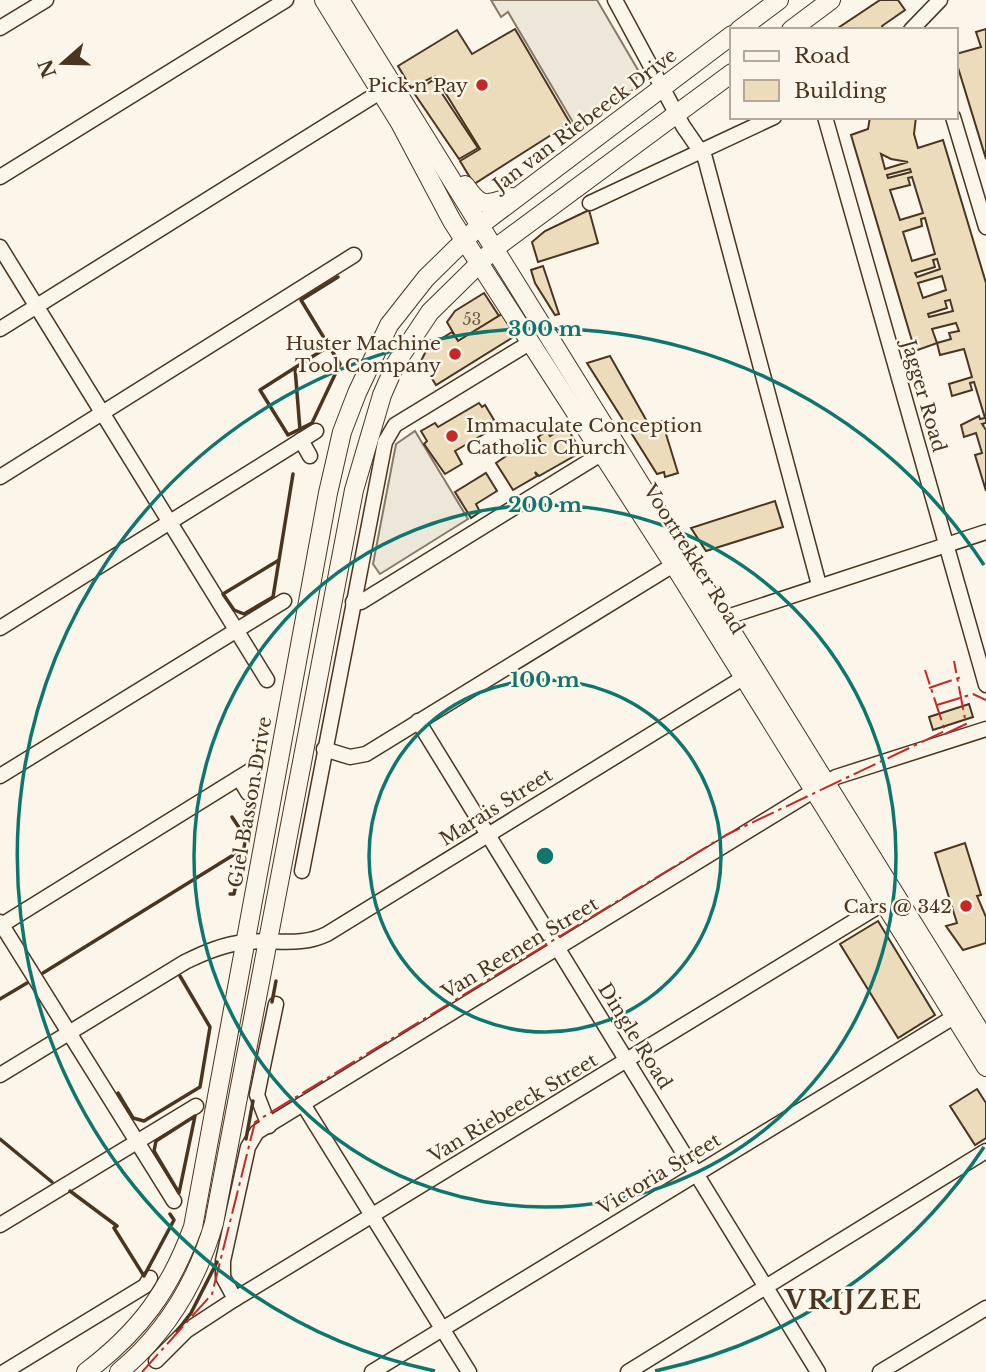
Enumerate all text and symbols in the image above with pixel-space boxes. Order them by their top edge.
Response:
north arrow [28,28,98,98]
legend [730,28,958,119]
street label: Jan van Riebeeck Drive [486,43,681,198]
text: Road [794,43,850,69]
text: N [34,56,61,81]
place label: Pick n Pay [368,74,468,97]
marker: Pick n Pay [474,77,490,93]
text: Building [794,78,887,104]
house number: 53 [463,309,481,329]
text: 300 m [508,316,582,342]
place label: Huster Machine Tool Company [285,332,441,377]
street label: Jagger Road [896,334,951,455]
marker: Huster Machine Tool Company [447,346,463,362]
place label: Immaculate Conception Catholic Church [466,414,702,459]
marker: Immaculate Conception Catholic Church [444,428,460,444]
street label: Voortrekker Road [638,479,749,638]
text: 200 m [508,492,582,518]
text: 100 m [510,667,580,693]
street label: Giel Basson Drive [224,715,276,889]
street label: Marais Street [435,763,557,851]
centre of rings [533,844,557,868]
street label: Van Reenen Street [437,892,603,1004]
place label: Cars @ 342 [844,895,952,918]
marker: Cars @ 342 [958,898,974,914]
street label: Dingle Road [593,979,677,1093]
street label: Van Riebeeck Street [424,1048,602,1168]
street label: Victoria Street [592,1128,725,1220]
district label: VRIJZEE [784,1284,923,1316]

